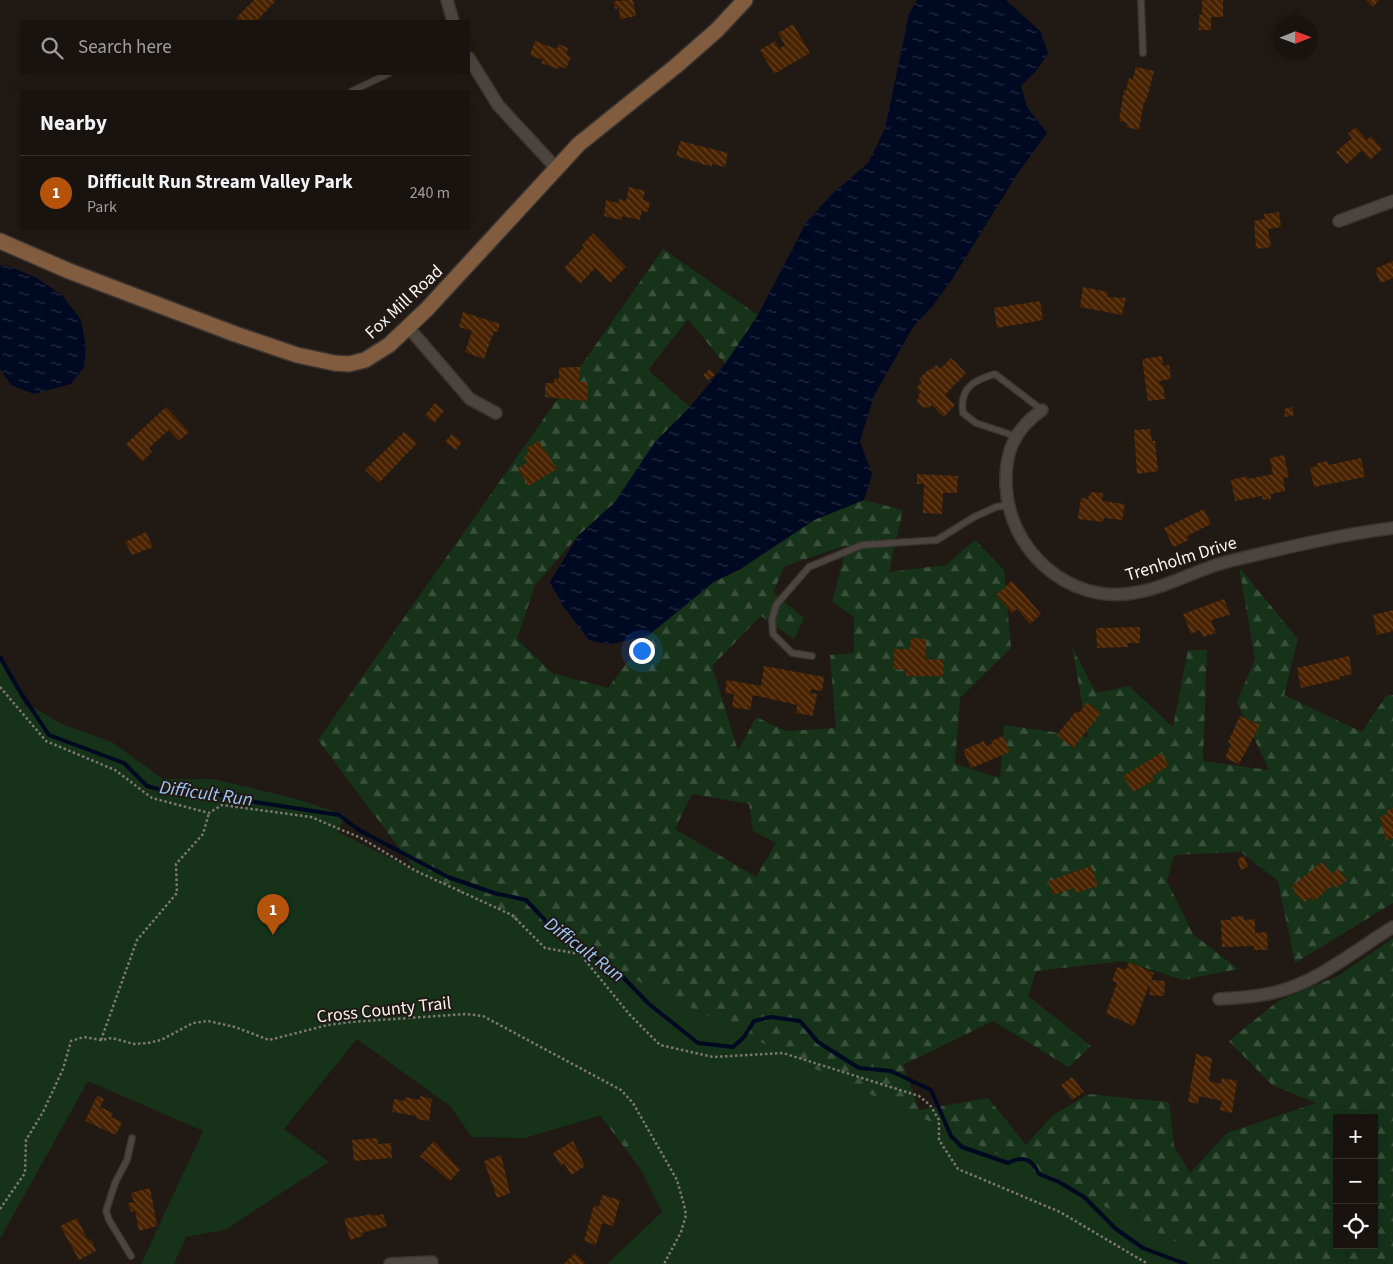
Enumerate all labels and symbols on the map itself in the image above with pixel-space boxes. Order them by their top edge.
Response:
north arrow [1273,15,1318,60]
street label: Fox Mill Road [359,259,449,345]
street label: Trenholm Drive [1122,530,1240,588]
your location [629,638,655,664]
water label: Difficult Run [158,774,254,814]
pin: 1 [257,894,289,935]
water label: Difficult Run [538,911,630,989]
street label: Cross County Trail [315,991,453,1029]

